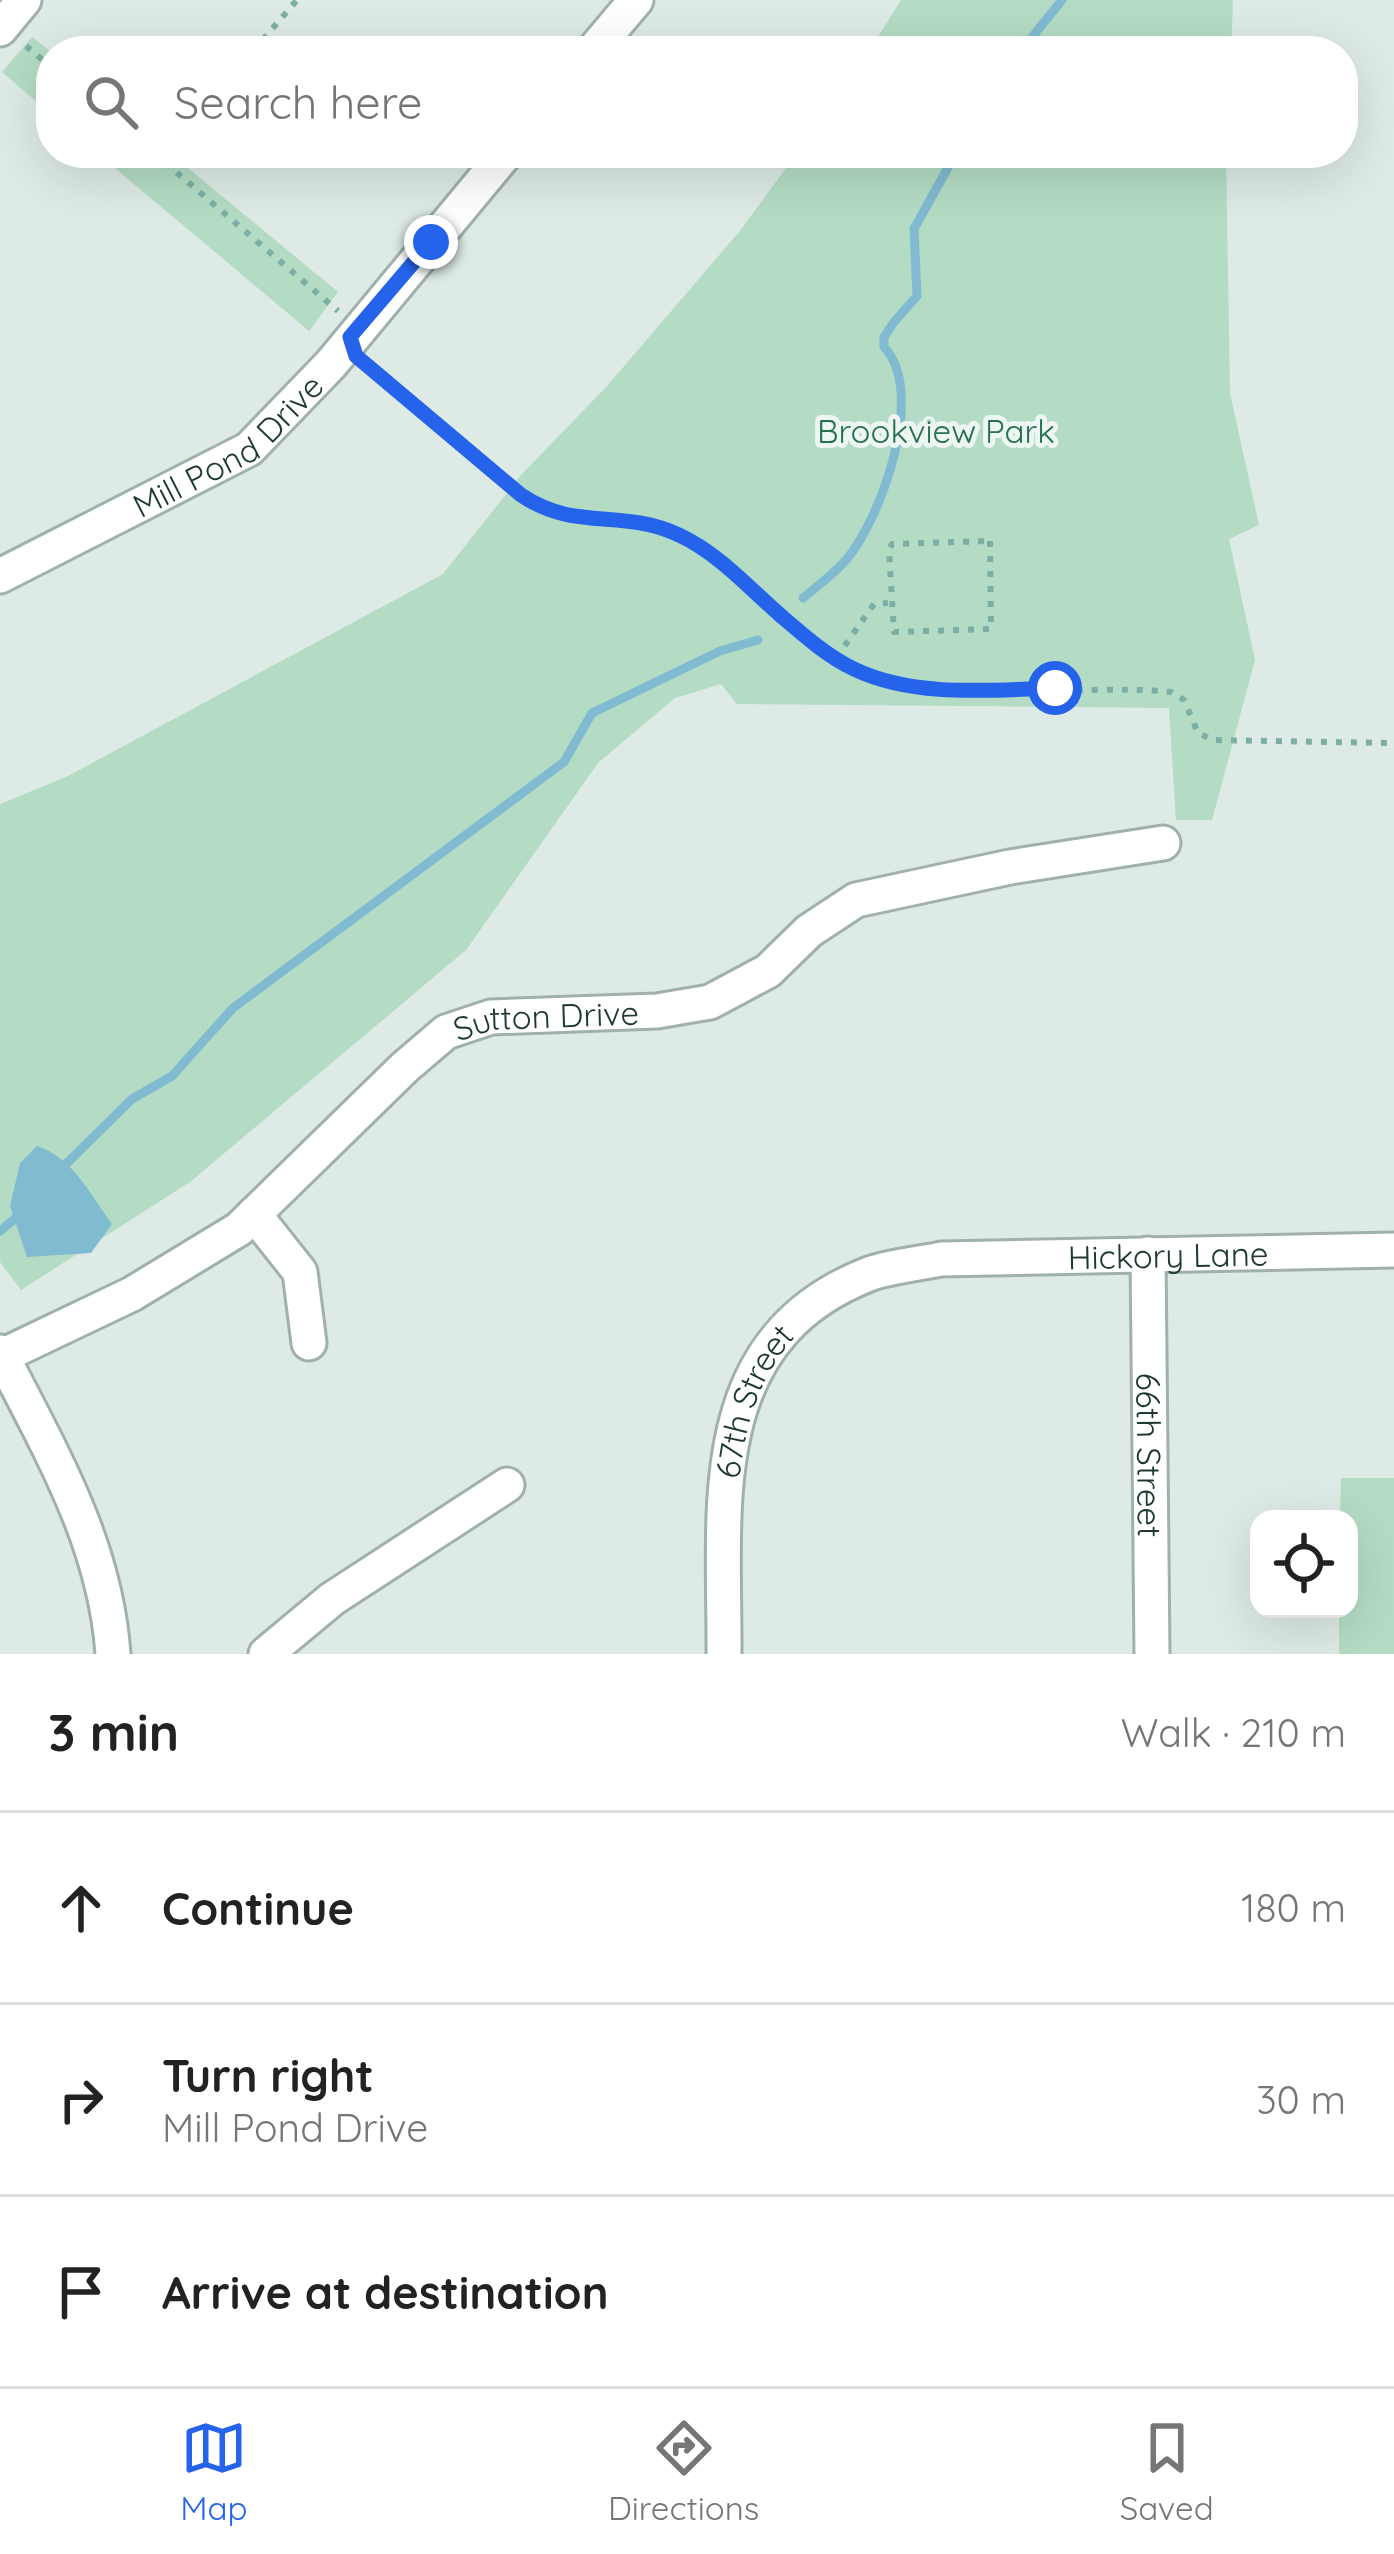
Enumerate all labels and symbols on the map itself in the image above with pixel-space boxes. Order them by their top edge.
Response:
route end [404,215,458,269]
street label: Mill Pond Drive [125,365,331,526]
park label: Brookview Park [817,410,1055,451]
route start [1028,661,1082,715]
street label: Sutton Drive [447,991,640,1049]
street label: Hickory Lane [1067,1232,1269,1277]
street label: 67th Street [706,1315,801,1480]
street label: 66th Street [1129,1372,1171,1538]

